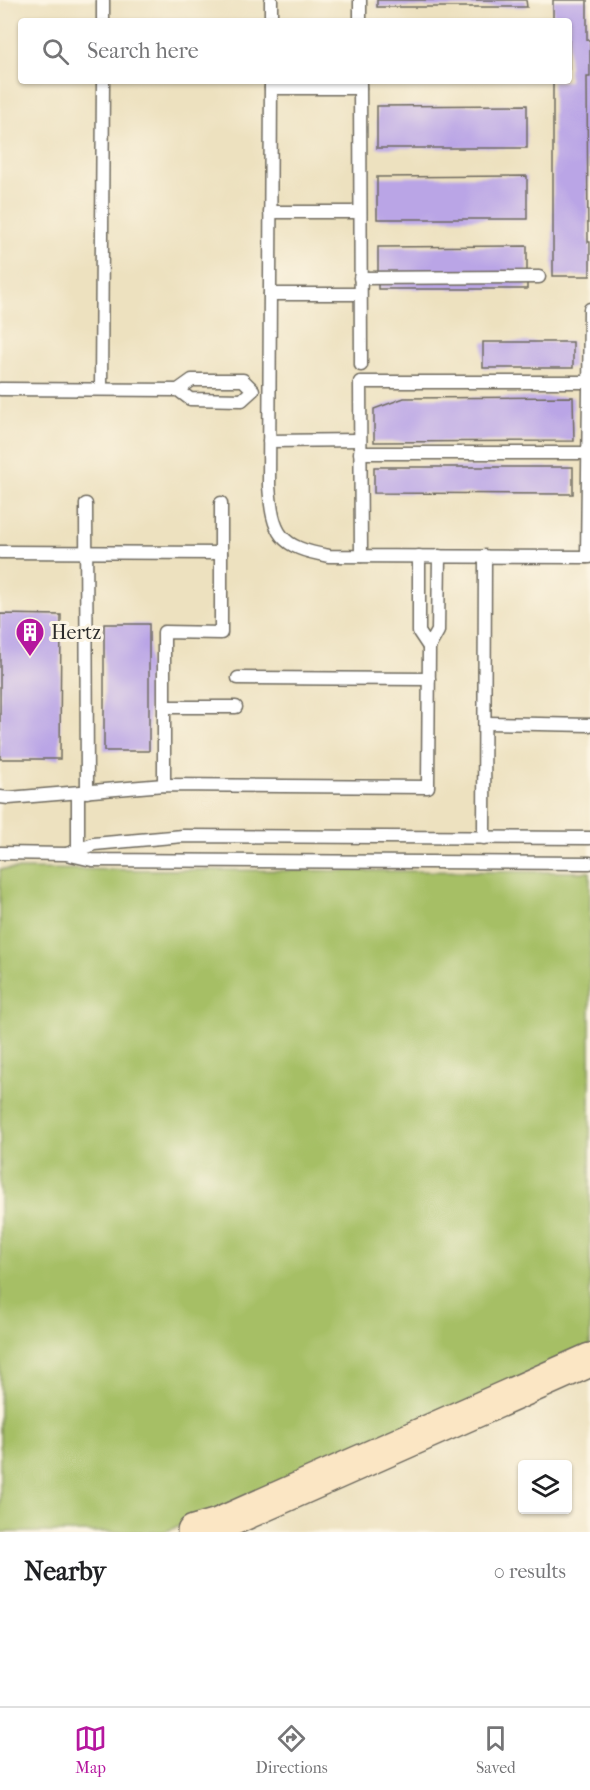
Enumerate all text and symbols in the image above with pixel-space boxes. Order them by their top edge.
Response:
search box [18,18,572,84]
icon: search [39,35,72,68]
text: Search here [87,38,199,64]
building icon: Hertz [14,616,46,658]
place label: Hertz [51,621,101,644]
map controls [518,1460,572,1514]
button: layers [518,1460,572,1514]
text: Nearby [24,1556,106,1587]
text: 0 results [494,1560,566,1583]
tab: Map [74,1722,107,1777]
tab: Directions [256,1722,328,1777]
tab: Saved [476,1722,516,1777]

